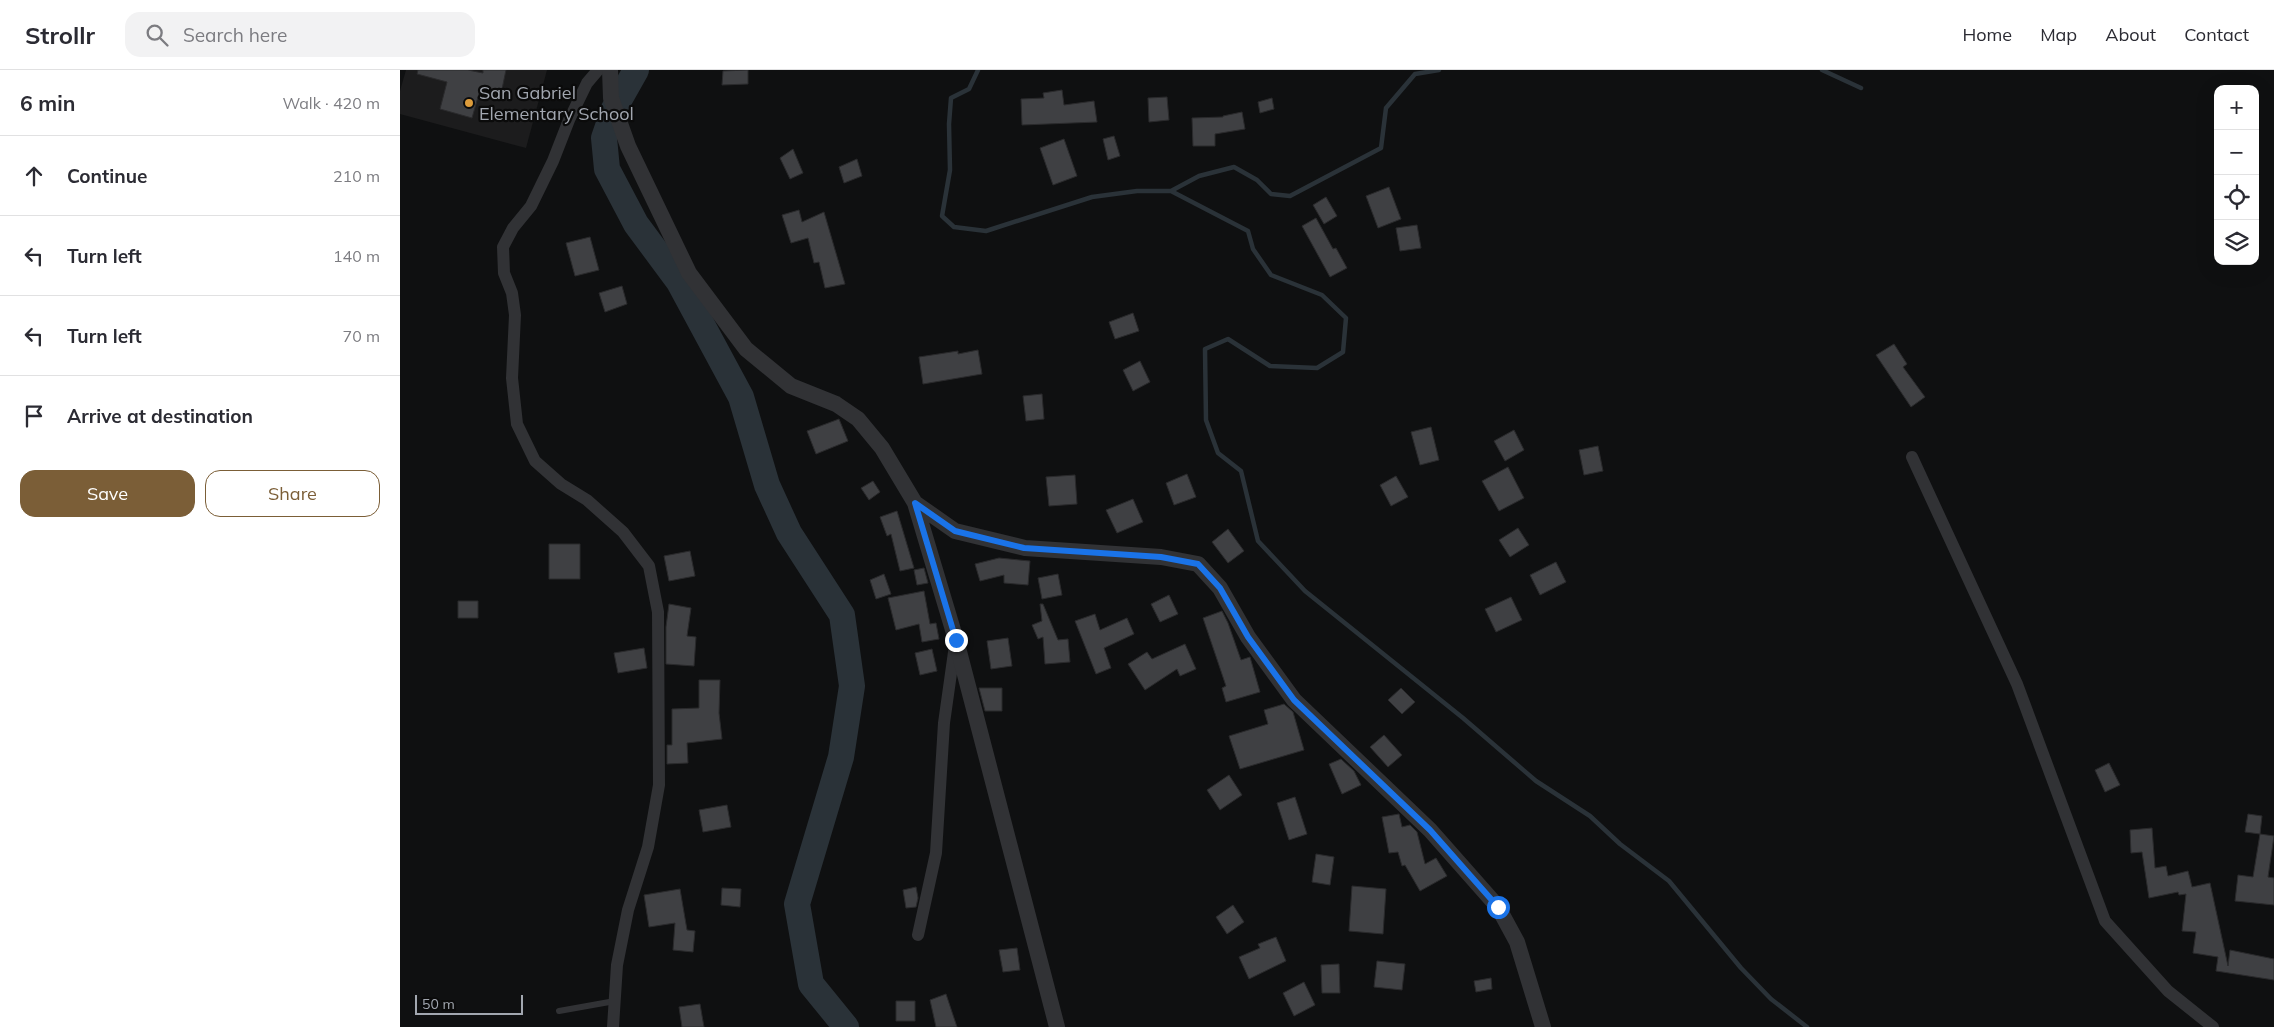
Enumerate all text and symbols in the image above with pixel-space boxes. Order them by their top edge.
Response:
search box [125,12,475,57]
text: Strollr [25,20,95,50]
icon: search [143,21,171,49]
text: Search here [183,23,287,47]
text: Home [1962,23,2012,46]
text: Map [2040,23,2077,46]
text: About [2105,23,2156,46]
text: Contact [2184,23,2249,46]
place label: San Gabriel Elementary School [479,81,634,125]
map controls [2214,85,2259,265]
button: + [2214,85,2259,130]
text: 6 min [20,90,75,116]
text: Walk · 420 m [282,93,380,113]
marker: San Gabriel Elementary School [463,97,475,109]
button: − [2214,130,2259,175]
icon: ahead [20,162,48,190]
text: Continue [67,164,147,188]
text: 210 m [333,166,380,186]
button: locate [2214,175,2259,220]
button: layers [2214,220,2259,265]
icon: left [20,242,48,270]
text: Turn left [67,244,142,268]
text: 140 m [333,246,380,266]
icon: left [20,322,48,350]
text: Turn left [67,324,142,348]
text: 70 m [343,326,380,346]
icon: arrive [20,402,48,430]
text: Arrive at destination [67,404,253,428]
button: Save [20,470,195,517]
button: Share [205,470,380,517]
route end [945,629,968,652]
route start [1487,896,1510,919]
scale bar [415,992,522,1015]
text: 50 m [422,995,455,1013]

